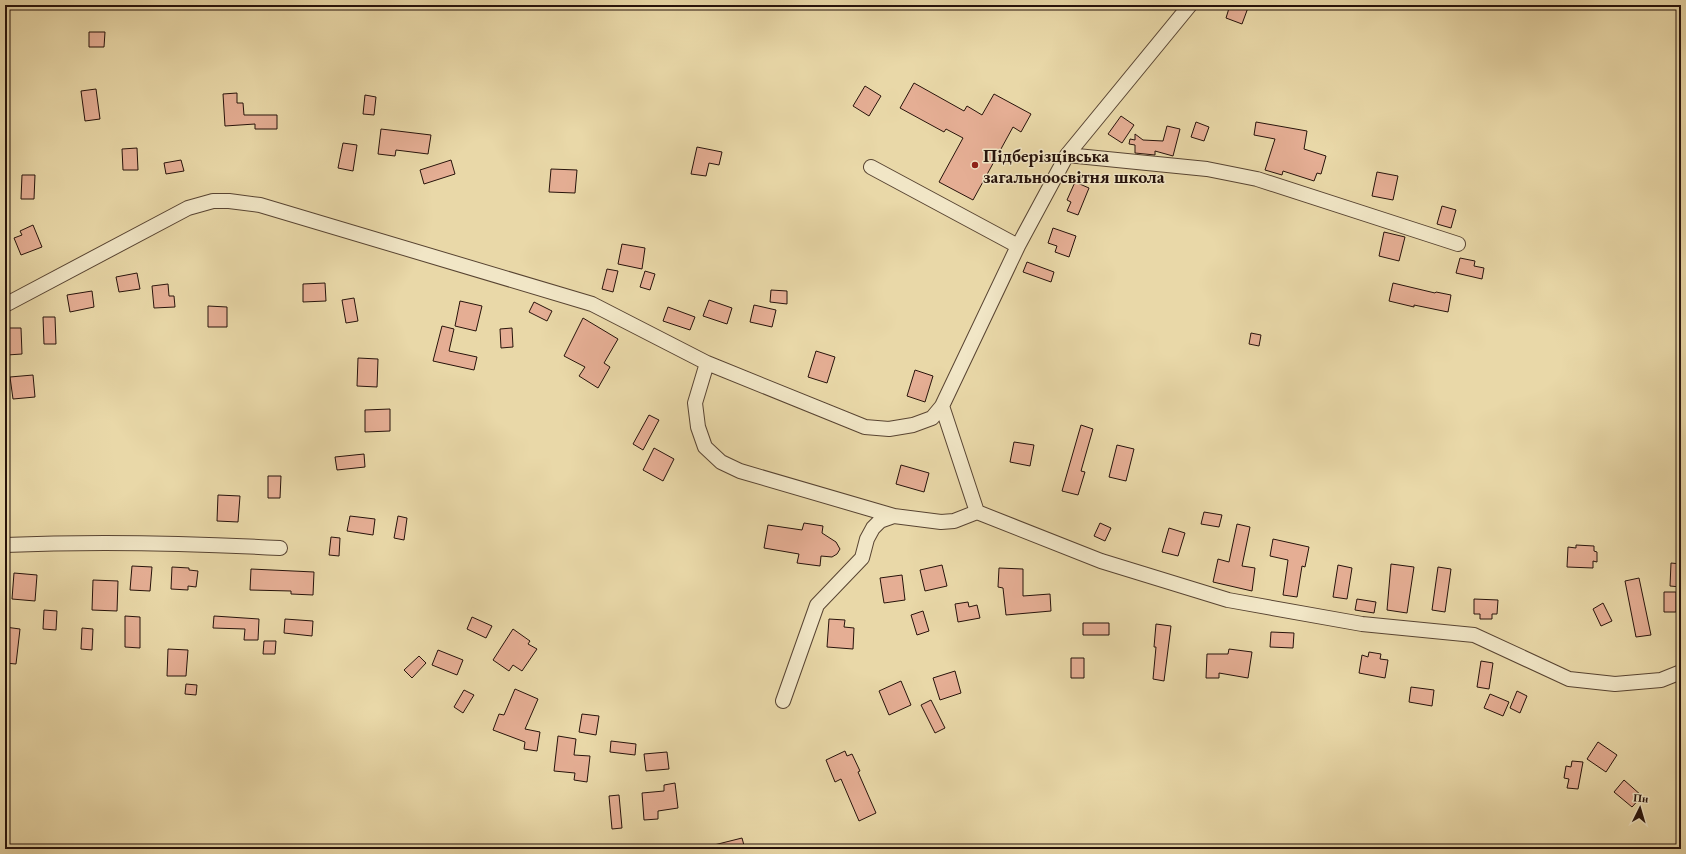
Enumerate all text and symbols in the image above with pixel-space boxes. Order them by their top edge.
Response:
place label: Підберізцівська загальноосвітня школа [983,144,1165,188]
marker: Підберізцівська загальноосвітня школа [970,160,980,170]
north arrow [1620,788,1660,828]
text: Пн [1633,790,1650,806]

